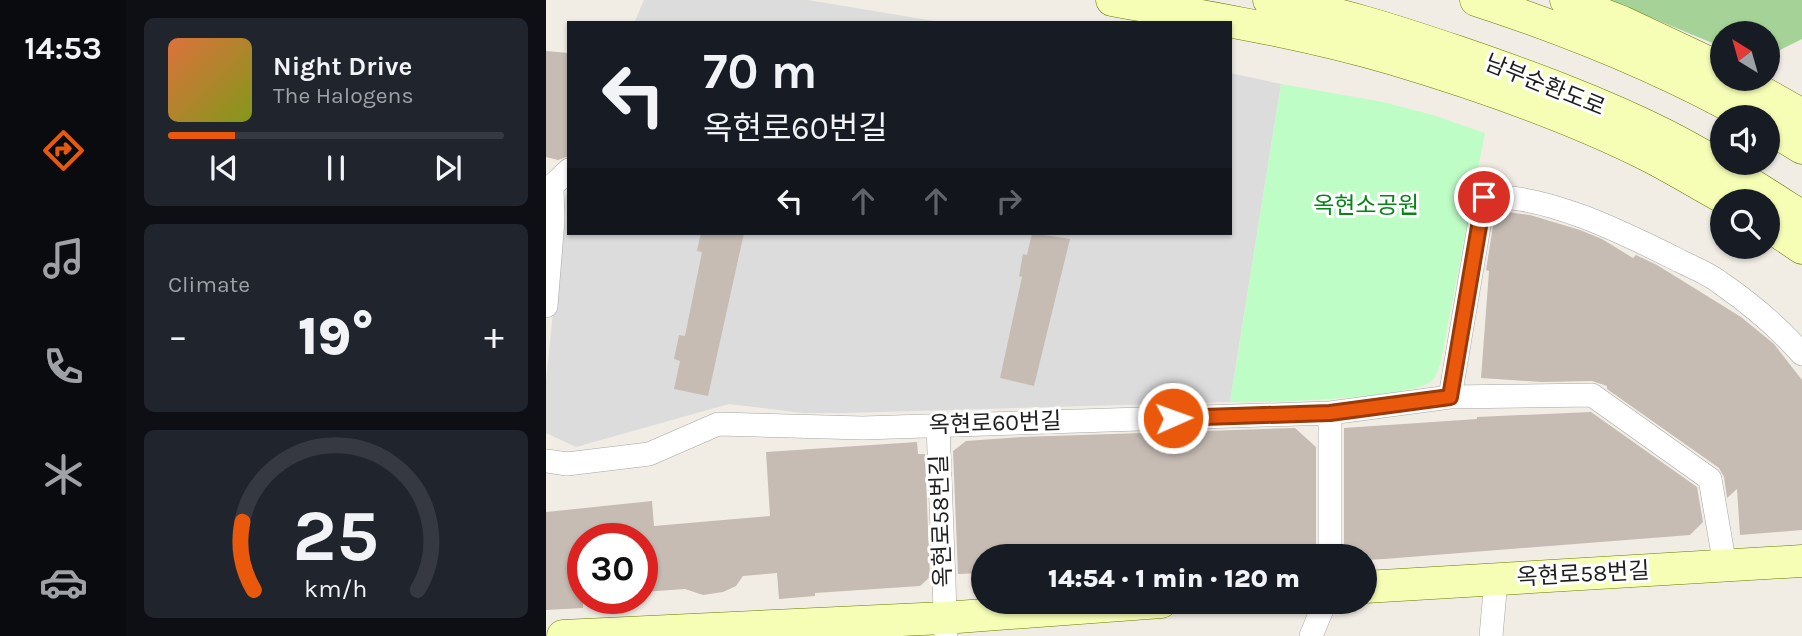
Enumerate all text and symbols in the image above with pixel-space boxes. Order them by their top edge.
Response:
north arrow [1710,21,1780,91]
map controls [1710,21,1780,259]
text: 14:53 [24,30,102,67]
text: 70 m [703,43,817,100]
icon: left [588,49,679,140]
street label: 남부순환도로 [1481,49,1609,121]
text: Night Drive [273,51,412,82]
text: The Halogens [273,82,413,109]
button: sound [1710,105,1780,175]
text: 옥현로60번길 [703,110,888,147]
icon: directions [39,126,88,175]
icon: previous [205,149,243,187]
icon: pause [317,149,355,187]
icon: next [429,149,467,187]
pin [1454,167,1514,227]
icon: arrive [1465,178,1503,216]
icon: left [771,182,809,220]
icon: ahead [844,182,882,220]
icon: ahead [917,182,955,220]
icon: right [990,182,1028,220]
button: search [1710,189,1780,259]
park label: 옥현소공원 [1313,192,1419,219]
icon: music [39,234,88,283]
text: Climate [168,271,250,298]
text: 19° [298,306,374,367]
text: − [168,314,188,359]
text: + [484,314,504,359]
icon: phone [39,342,88,391]
position arrow [1136,381,1210,455]
street label: 옥현로60번길 [928,407,1062,439]
icon: climate [39,450,88,499]
street label: 옥현로58번길 [925,454,957,588]
text: 25 [293,493,379,578]
speed limit sign: 30 [567,523,658,614]
street label: 옥현로58번길 [1516,557,1650,591]
icon: car [39,558,88,607]
text: 14:54 · 1 min · 120 m [1048,563,1300,594]
text: km/h [304,574,368,603]

